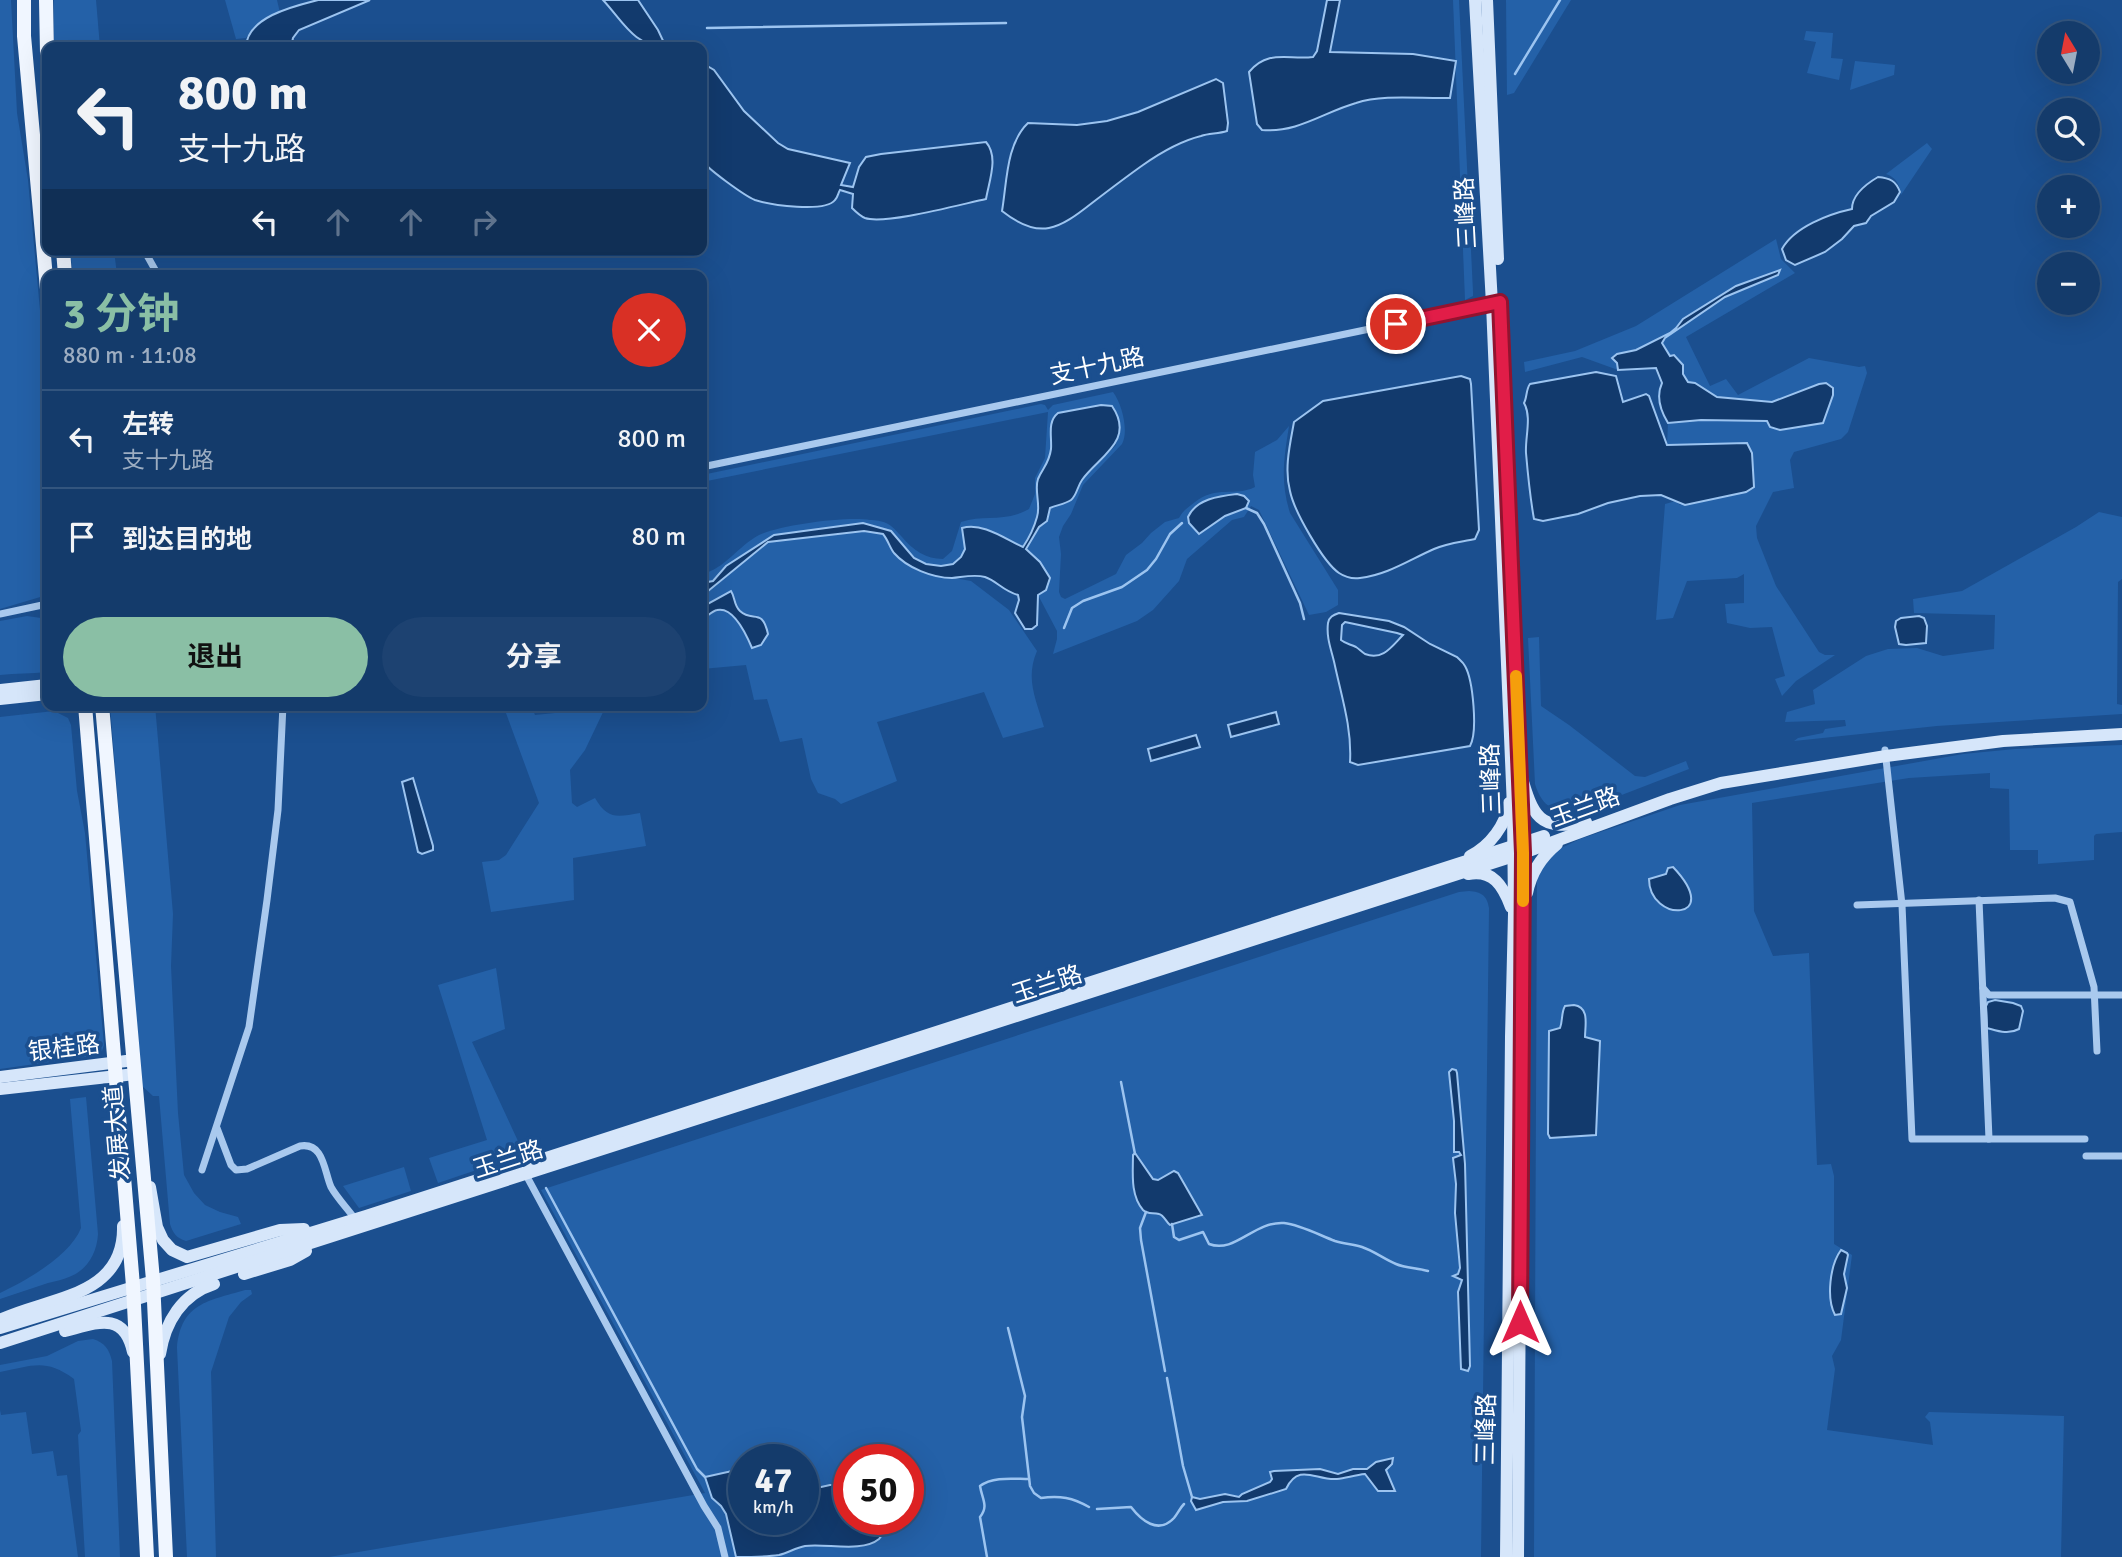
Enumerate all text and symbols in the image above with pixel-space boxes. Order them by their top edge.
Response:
north arrow [2037,21,2100,84]
map controls [2037,21,2100,315]
text: 800 m [178,63,308,123]
icon: left [63,70,154,161]
button: search [2037,98,2100,161]
text: 支十九路 [178,130,306,169]
button: + [2037,175,2100,238]
street label: 三峰路 [1449,176,1483,250]
icon: left [246,203,284,241]
icon: ahead [319,203,357,241]
icon: ahead [392,203,430,241]
icon: right [465,203,503,241]
button: − [2037,252,2100,315]
text: 3 分钟 [63,289,179,340]
button: close [612,293,686,367]
pin [1366,294,1426,354]
icon: arrive [1377,305,1415,343]
text: 880 m · 11:08 [63,341,197,370]
street label: 支十九路 [1047,341,1147,391]
text: 左转 [122,409,174,441]
icon: left [63,420,101,458]
text: 800 m [617,423,686,455]
text: 支十九路 [122,446,214,475]
icon: arrive [63,518,101,556]
text: 80 m [631,521,686,553]
text: 到达目的地 [122,524,252,556]
button: 退出 [63,617,368,697]
button: 分享 [382,617,686,697]
street label: 三峰路 [1475,742,1507,816]
street label: 玉兰路 [1546,781,1624,833]
street label: 玉兰路 [1008,959,1086,1009]
street label: 银桂路 [26,1029,102,1067]
street label: 发展大道 [98,1084,136,1182]
street label: 玉兰路 [469,1134,547,1184]
position arrow [1483,1285,1557,1359]
street label: 三峰路 [1470,1393,1502,1465]
speed limit sign: 50 [833,1444,924,1535]
text: 47 [755,1459,792,1502]
text: km/h [753,1496,794,1518]

